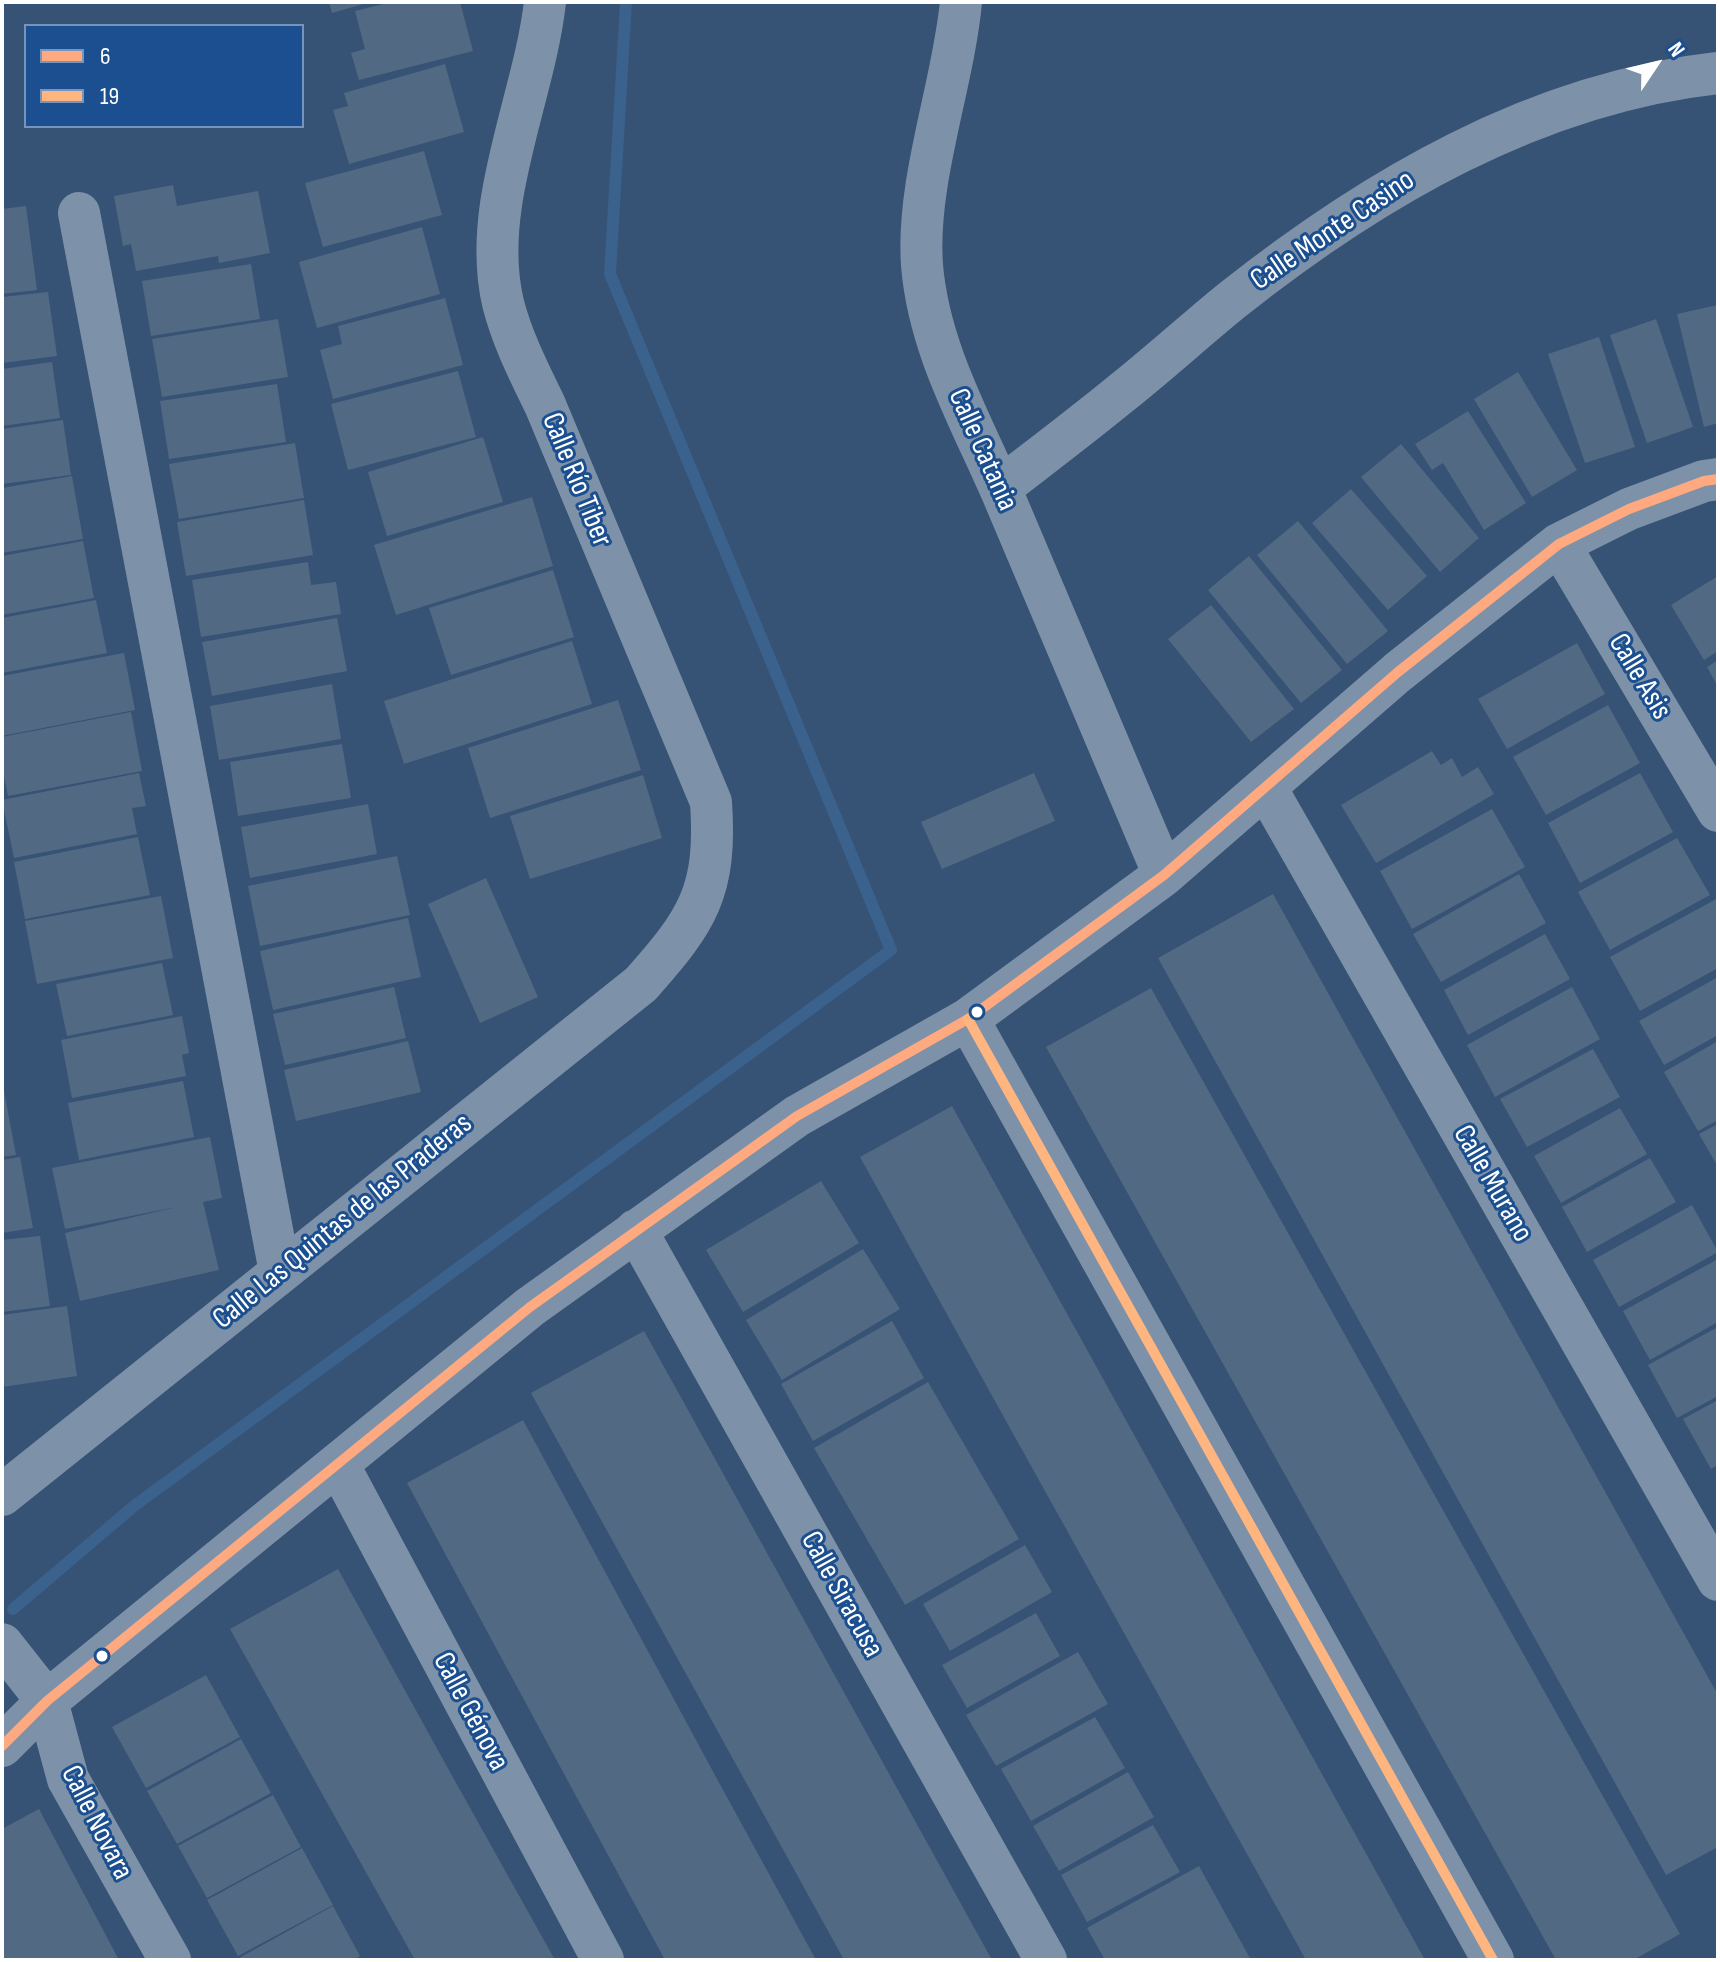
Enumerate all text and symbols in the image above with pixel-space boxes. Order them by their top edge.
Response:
legend [24,24,304,128]
north arrow [1616,24,1696,104]
text: N [1662,37,1690,63]
text: 6 [100,42,111,71]
text: 19 [100,82,119,111]
street label: Calle Monte Casino [1244,163,1422,299]
street label: Calle Catania [939,383,1025,517]
street label: Calle Río Tiber [533,408,619,552]
street label: Calle Asis [1599,628,1679,726]
unlabelled marker [969,1004,985,1020]
street label: Calle Las Quintas de las Praderas [206,1106,480,1338]
street label: Calle Murano [1444,1119,1540,1249]
street label: Calle Siracusa [792,1526,890,1664]
street label: Calle Génova [424,1647,516,1777]
unlabelled marker [94,1648,110,1664]
street label: Calle Novara [52,1760,140,1886]

